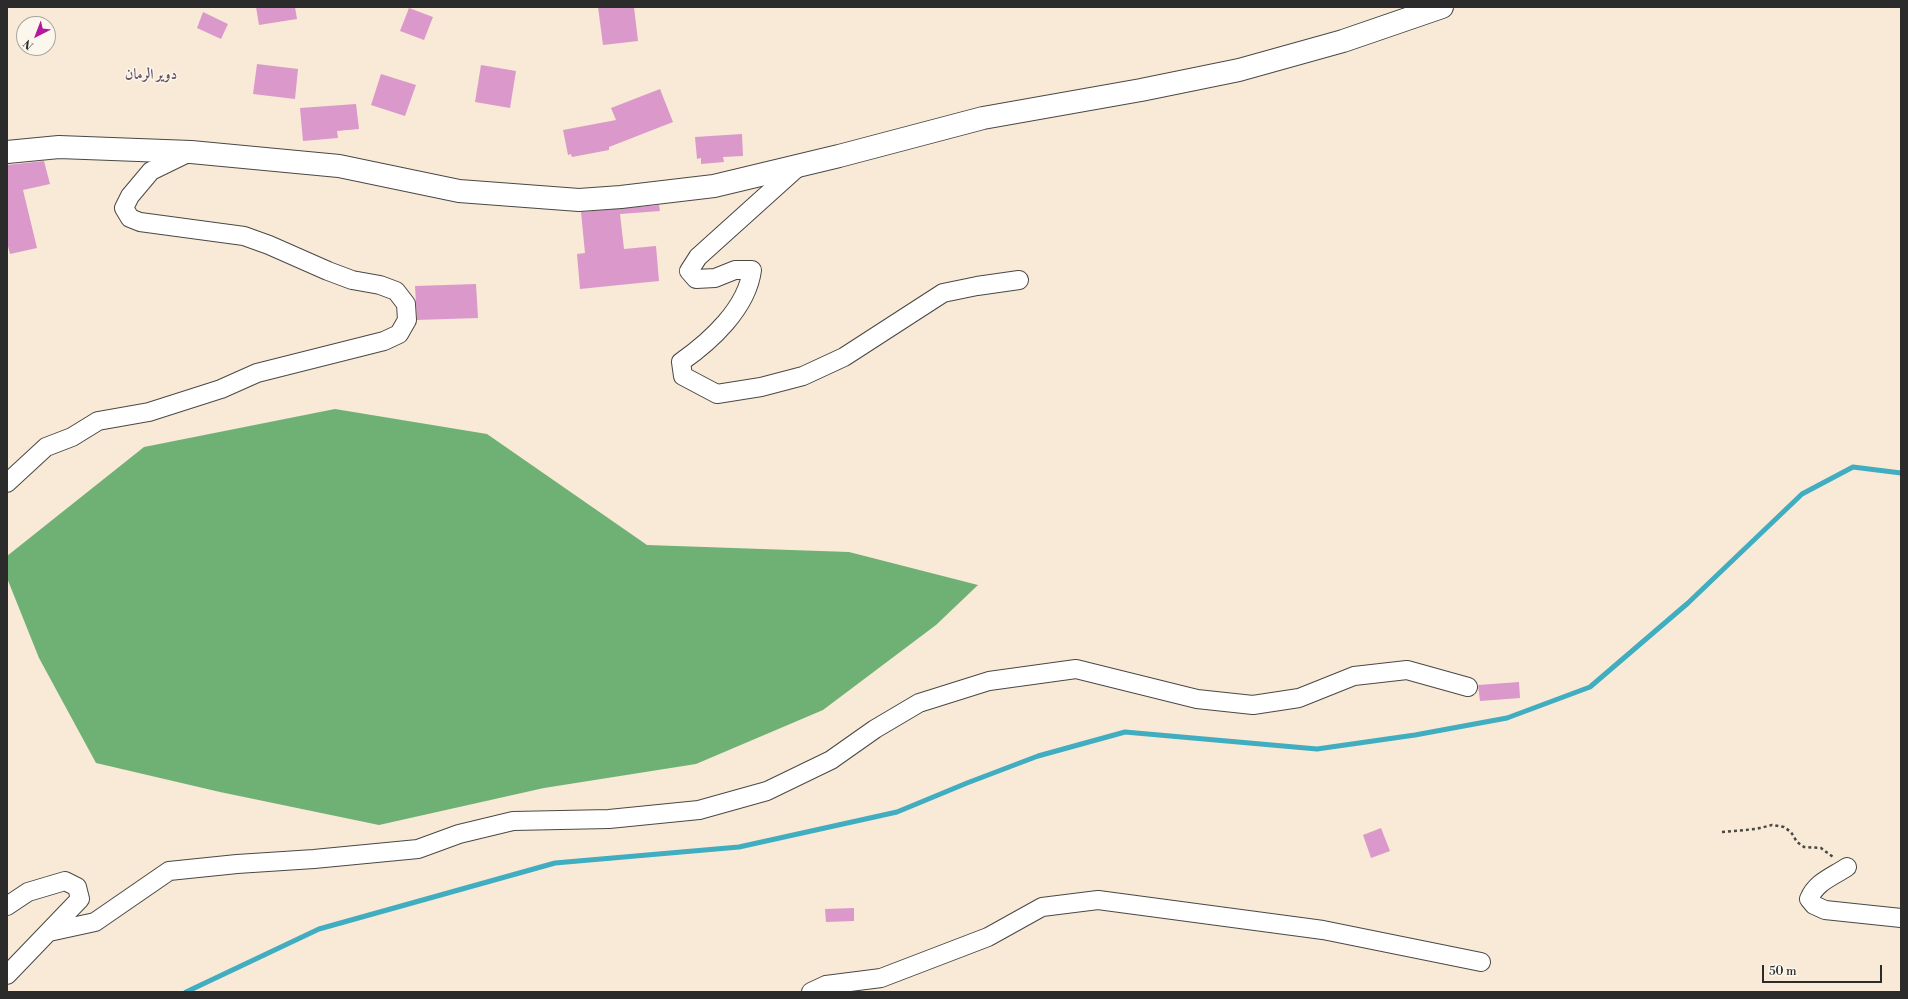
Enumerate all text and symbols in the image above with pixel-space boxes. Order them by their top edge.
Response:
north arrow [16,16,56,56]
text: N [21,36,37,52]
district label: دوير الرمان [125,66,177,84]
scale bar [1764,957,1884,983]
text: 50 m [1769,964,1797,979]

